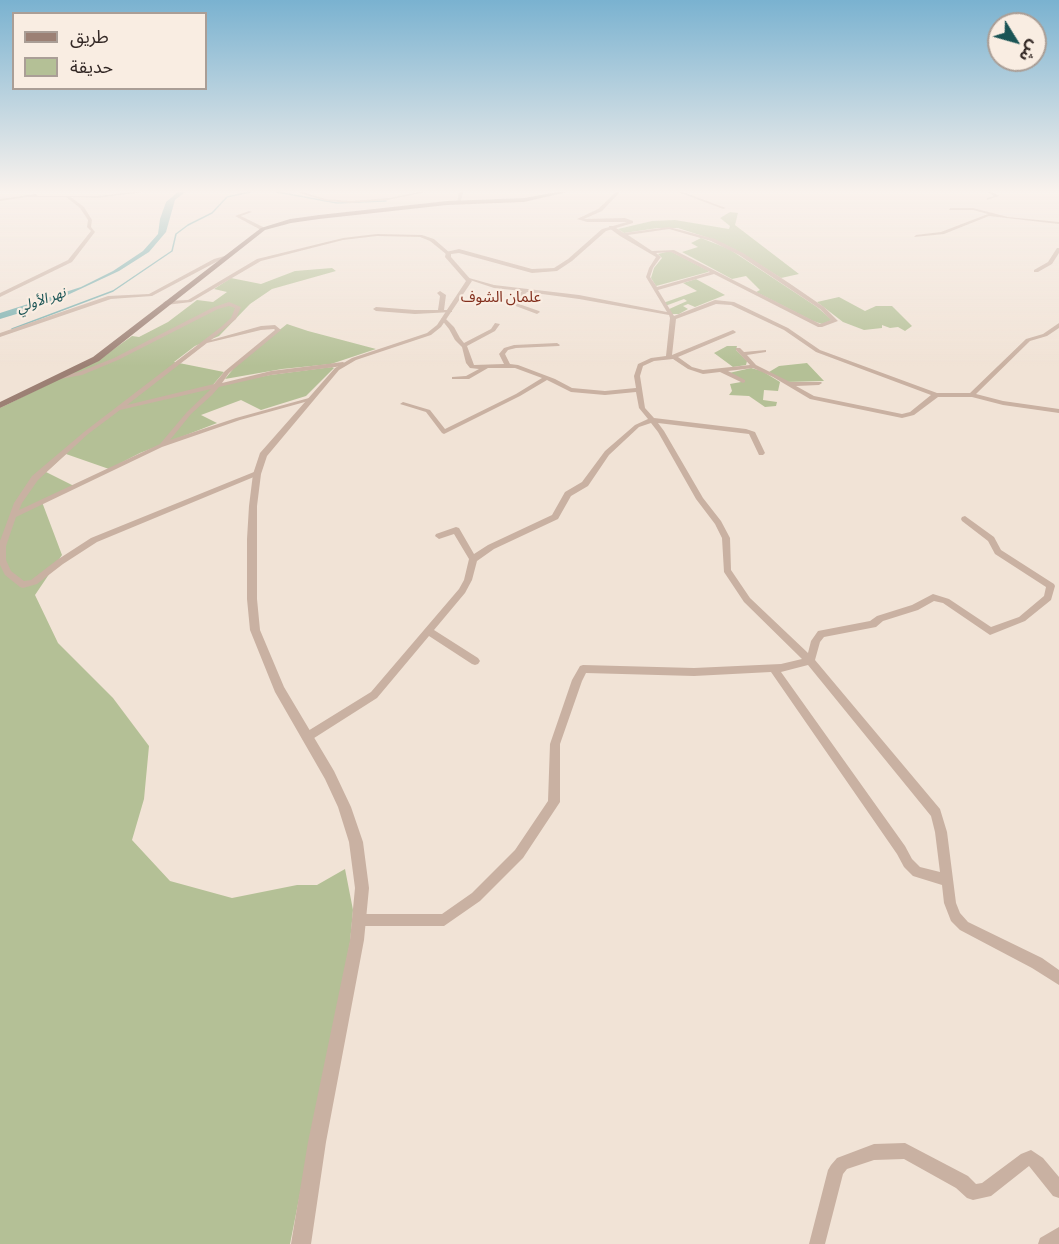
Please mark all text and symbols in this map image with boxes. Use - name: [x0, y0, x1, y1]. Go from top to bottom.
- legend: [12, 12, 207, 90]
- north arrow: [987, 12, 1047, 72]
- text: طريق: [70, 25, 109, 47]
- text: ش: [1016, 37, 1044, 66]
- text: حديقة: [70, 55, 113, 77]
- water label: نهر الأولي: [14, 284, 68, 316]
- district label: علمان الشوف: [461, 288, 541, 306]

